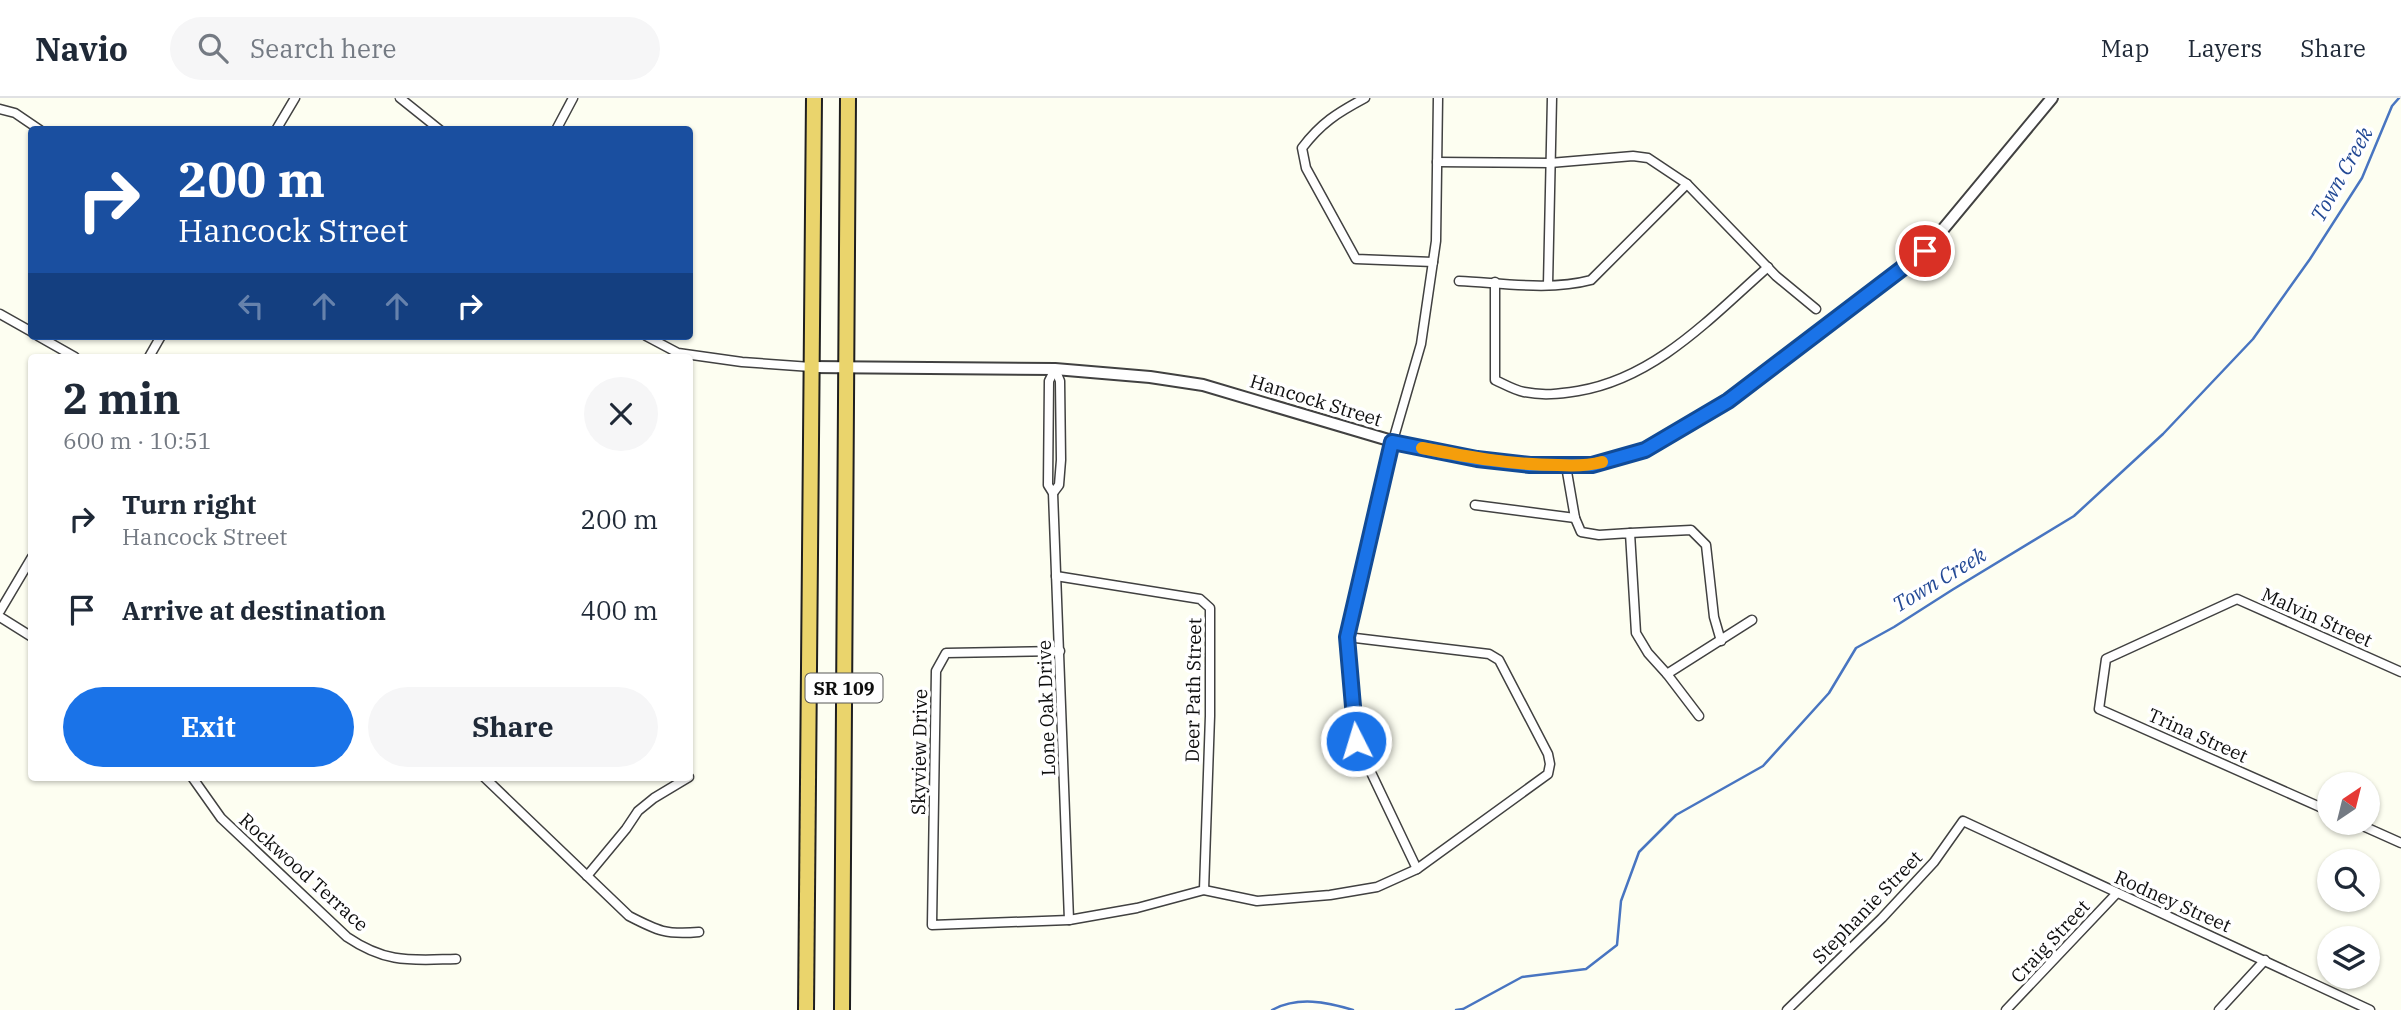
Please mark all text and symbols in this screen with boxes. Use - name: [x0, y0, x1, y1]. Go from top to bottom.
- search box: [170, 17, 660, 80]
- text: Navio: [35, 27, 128, 70]
- icon: search: [194, 29, 232, 67]
- text: Search here: [250, 31, 396, 65]
- text: Map: [2101, 32, 2149, 64]
- text: Layers: [2187, 32, 2262, 64]
- text: Share: [2300, 32, 2366, 64]
- water label: Town Creek: [2303, 121, 2379, 226]
- text: 200 m: [178, 147, 325, 210]
- icon: right: [63, 154, 154, 245]
- text: Hancock Street: [178, 209, 408, 251]
- pin: [1895, 221, 1955, 281]
- icon: arrive: [1906, 232, 1944, 270]
- icon: left: [232, 287, 270, 325]
- icon: ahead: [305, 287, 343, 325]
- icon: ahead: [378, 287, 416, 325]
- icon: right: [451, 287, 489, 325]
- street label: Hancock Street: [1247, 369, 1385, 432]
- text: 2 min: [63, 371, 181, 426]
- button: close: [584, 377, 658, 451]
- text: 600 m · 10:51: [63, 425, 212, 455]
- text: Turn right: [122, 487, 256, 521]
- icon: right: [63, 500, 101, 538]
- text: 200 m: [580, 502, 658, 536]
- text: Hancock Street: [122, 521, 287, 551]
- water label: Town Creek: [1887, 540, 1992, 618]
- street label: Malvin Street: [2258, 582, 2376, 652]
- icon: arrive: [63, 591, 101, 629]
- text: Arrive at destination: [122, 593, 386, 627]
- text: 400 m: [580, 593, 658, 627]
- street label: Deer Path Street: [1180, 617, 1206, 763]
- street label: Lone Oak Drive: [1032, 640, 1060, 776]
- road number: SR 109: [806, 674, 882, 702]
- button: Exit: [63, 687, 354, 767]
- button: Share: [368, 687, 658, 767]
- street label: Skyview Drive: [906, 689, 932, 815]
- street label: Trina Street: [2144, 702, 2252, 768]
- position arrow: [1319, 704, 1393, 778]
- north arrow: [2317, 772, 2380, 835]
- map controls: [2317, 772, 2380, 989]
- street label: Rockwood Terrace: [235, 808, 373, 936]
- street label: Stephanie Street: [1807, 845, 1927, 969]
- button: search: [2317, 849, 2380, 912]
- street label: Rodney Street: [2111, 865, 2235, 938]
- street label: Craig Street: [2005, 894, 2095, 988]
- button: layers: [2317, 926, 2380, 989]

